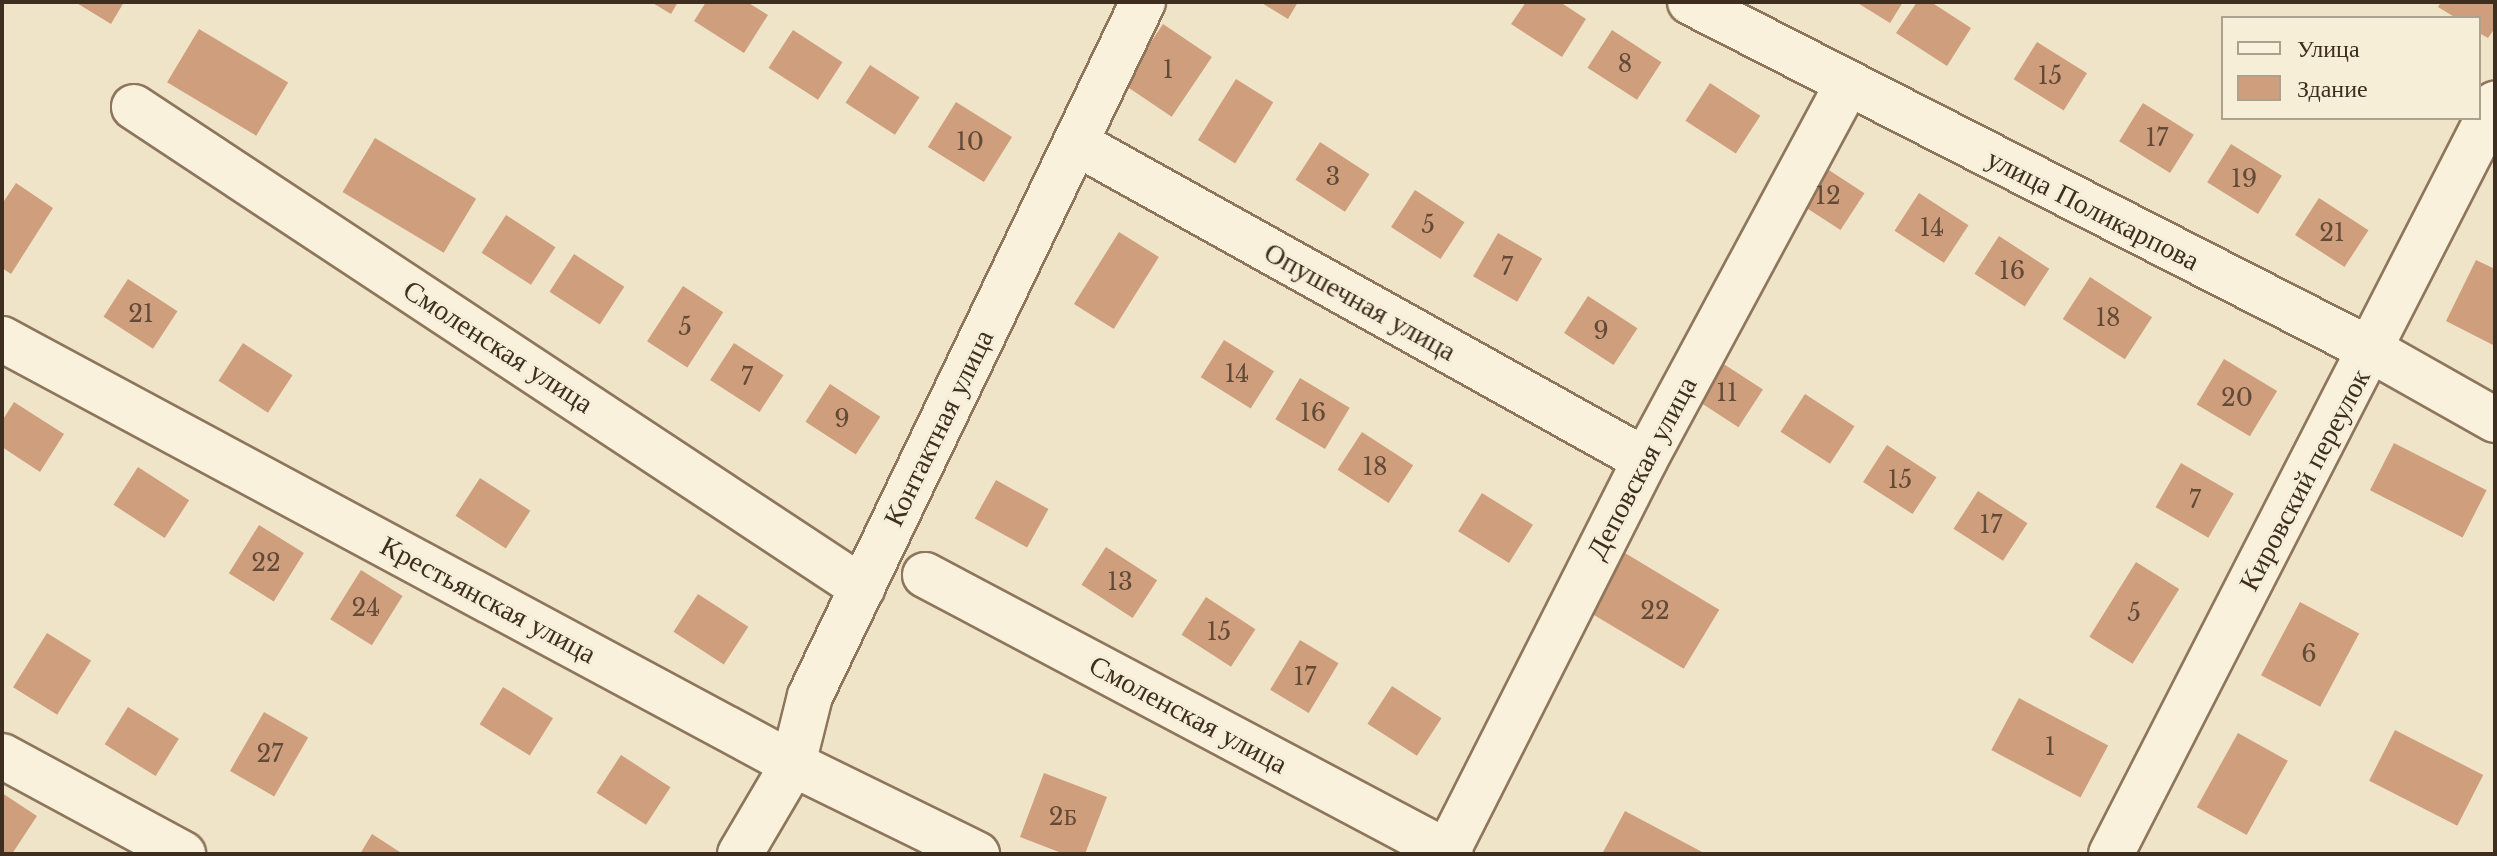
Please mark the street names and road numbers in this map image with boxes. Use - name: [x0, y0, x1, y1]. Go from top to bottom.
- street label: улица Поликарпова: [1981, 142, 2205, 278]
- street label: Опушечная улица: [1258, 235, 1462, 369]
- street label: Смоленская улица: [397, 273, 599, 421]
- street label: Контактная улица: [877, 324, 1001, 532]
- street label: Кировский переулок: [2232, 363, 2378, 597]
- street label: Деповская улица: [1580, 371, 1704, 565]
- street label: Крестьянская улица: [375, 529, 601, 671]
- street label: Смоленская улица: [1083, 649, 1293, 781]

